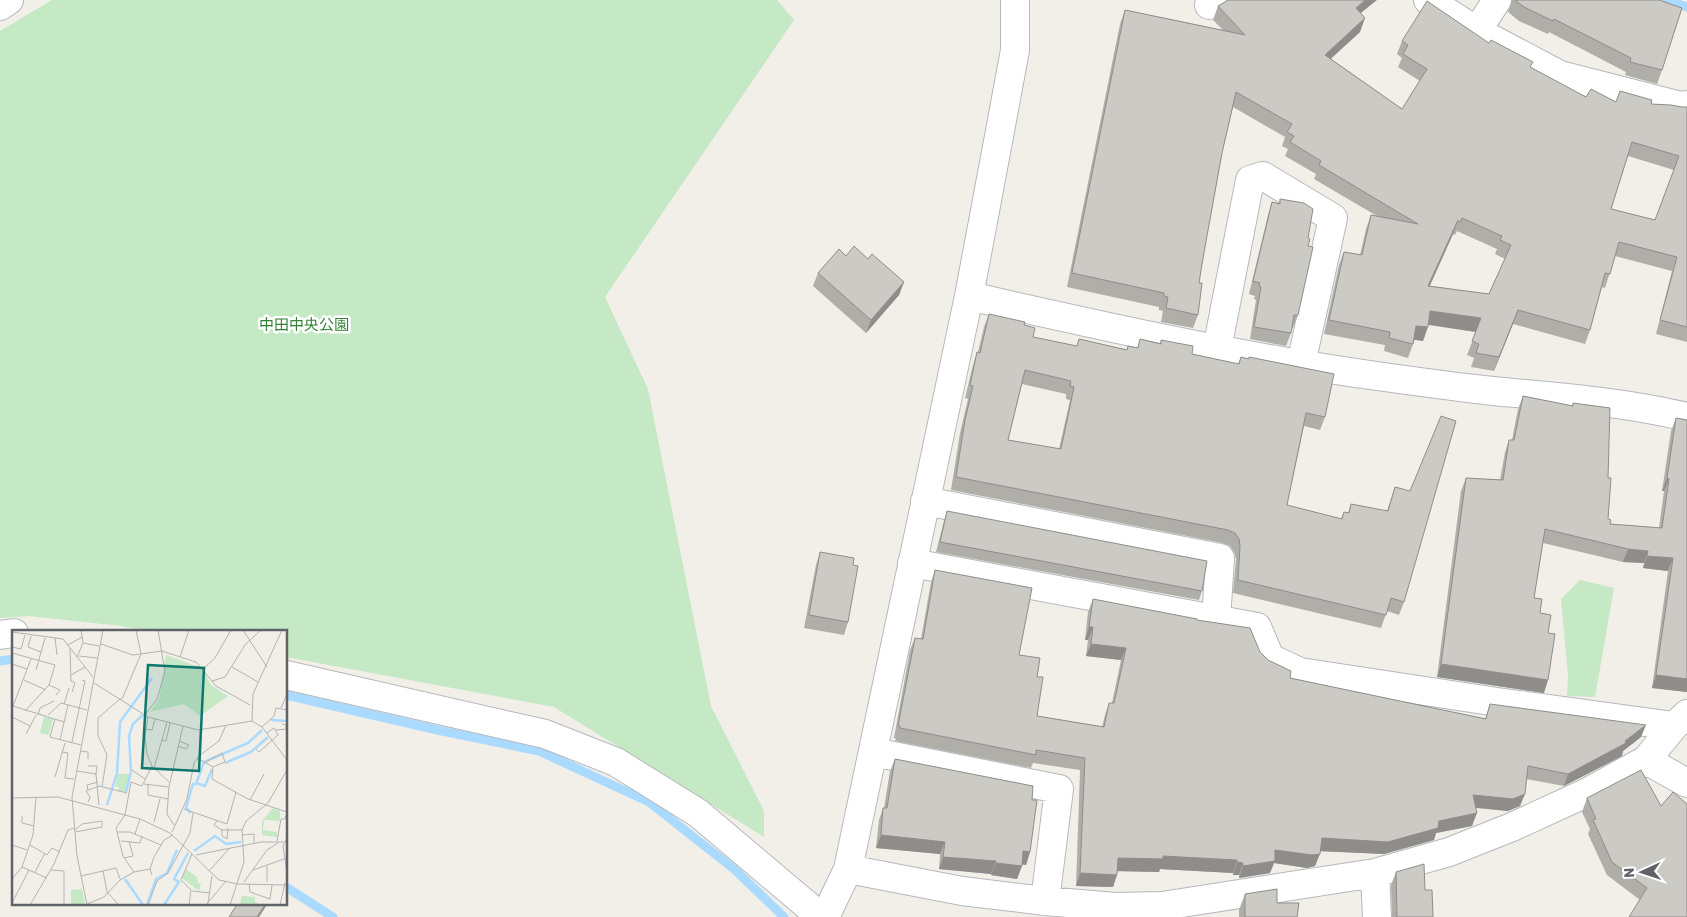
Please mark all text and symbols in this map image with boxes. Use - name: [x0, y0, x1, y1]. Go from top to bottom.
- park label: 中田中央公園: [259, 316, 349, 334]
- inset map: [12, 630, 288, 904]
- north arrow: [1617, 847, 1667, 897]
- text: N: [1621, 867, 1638, 878]

